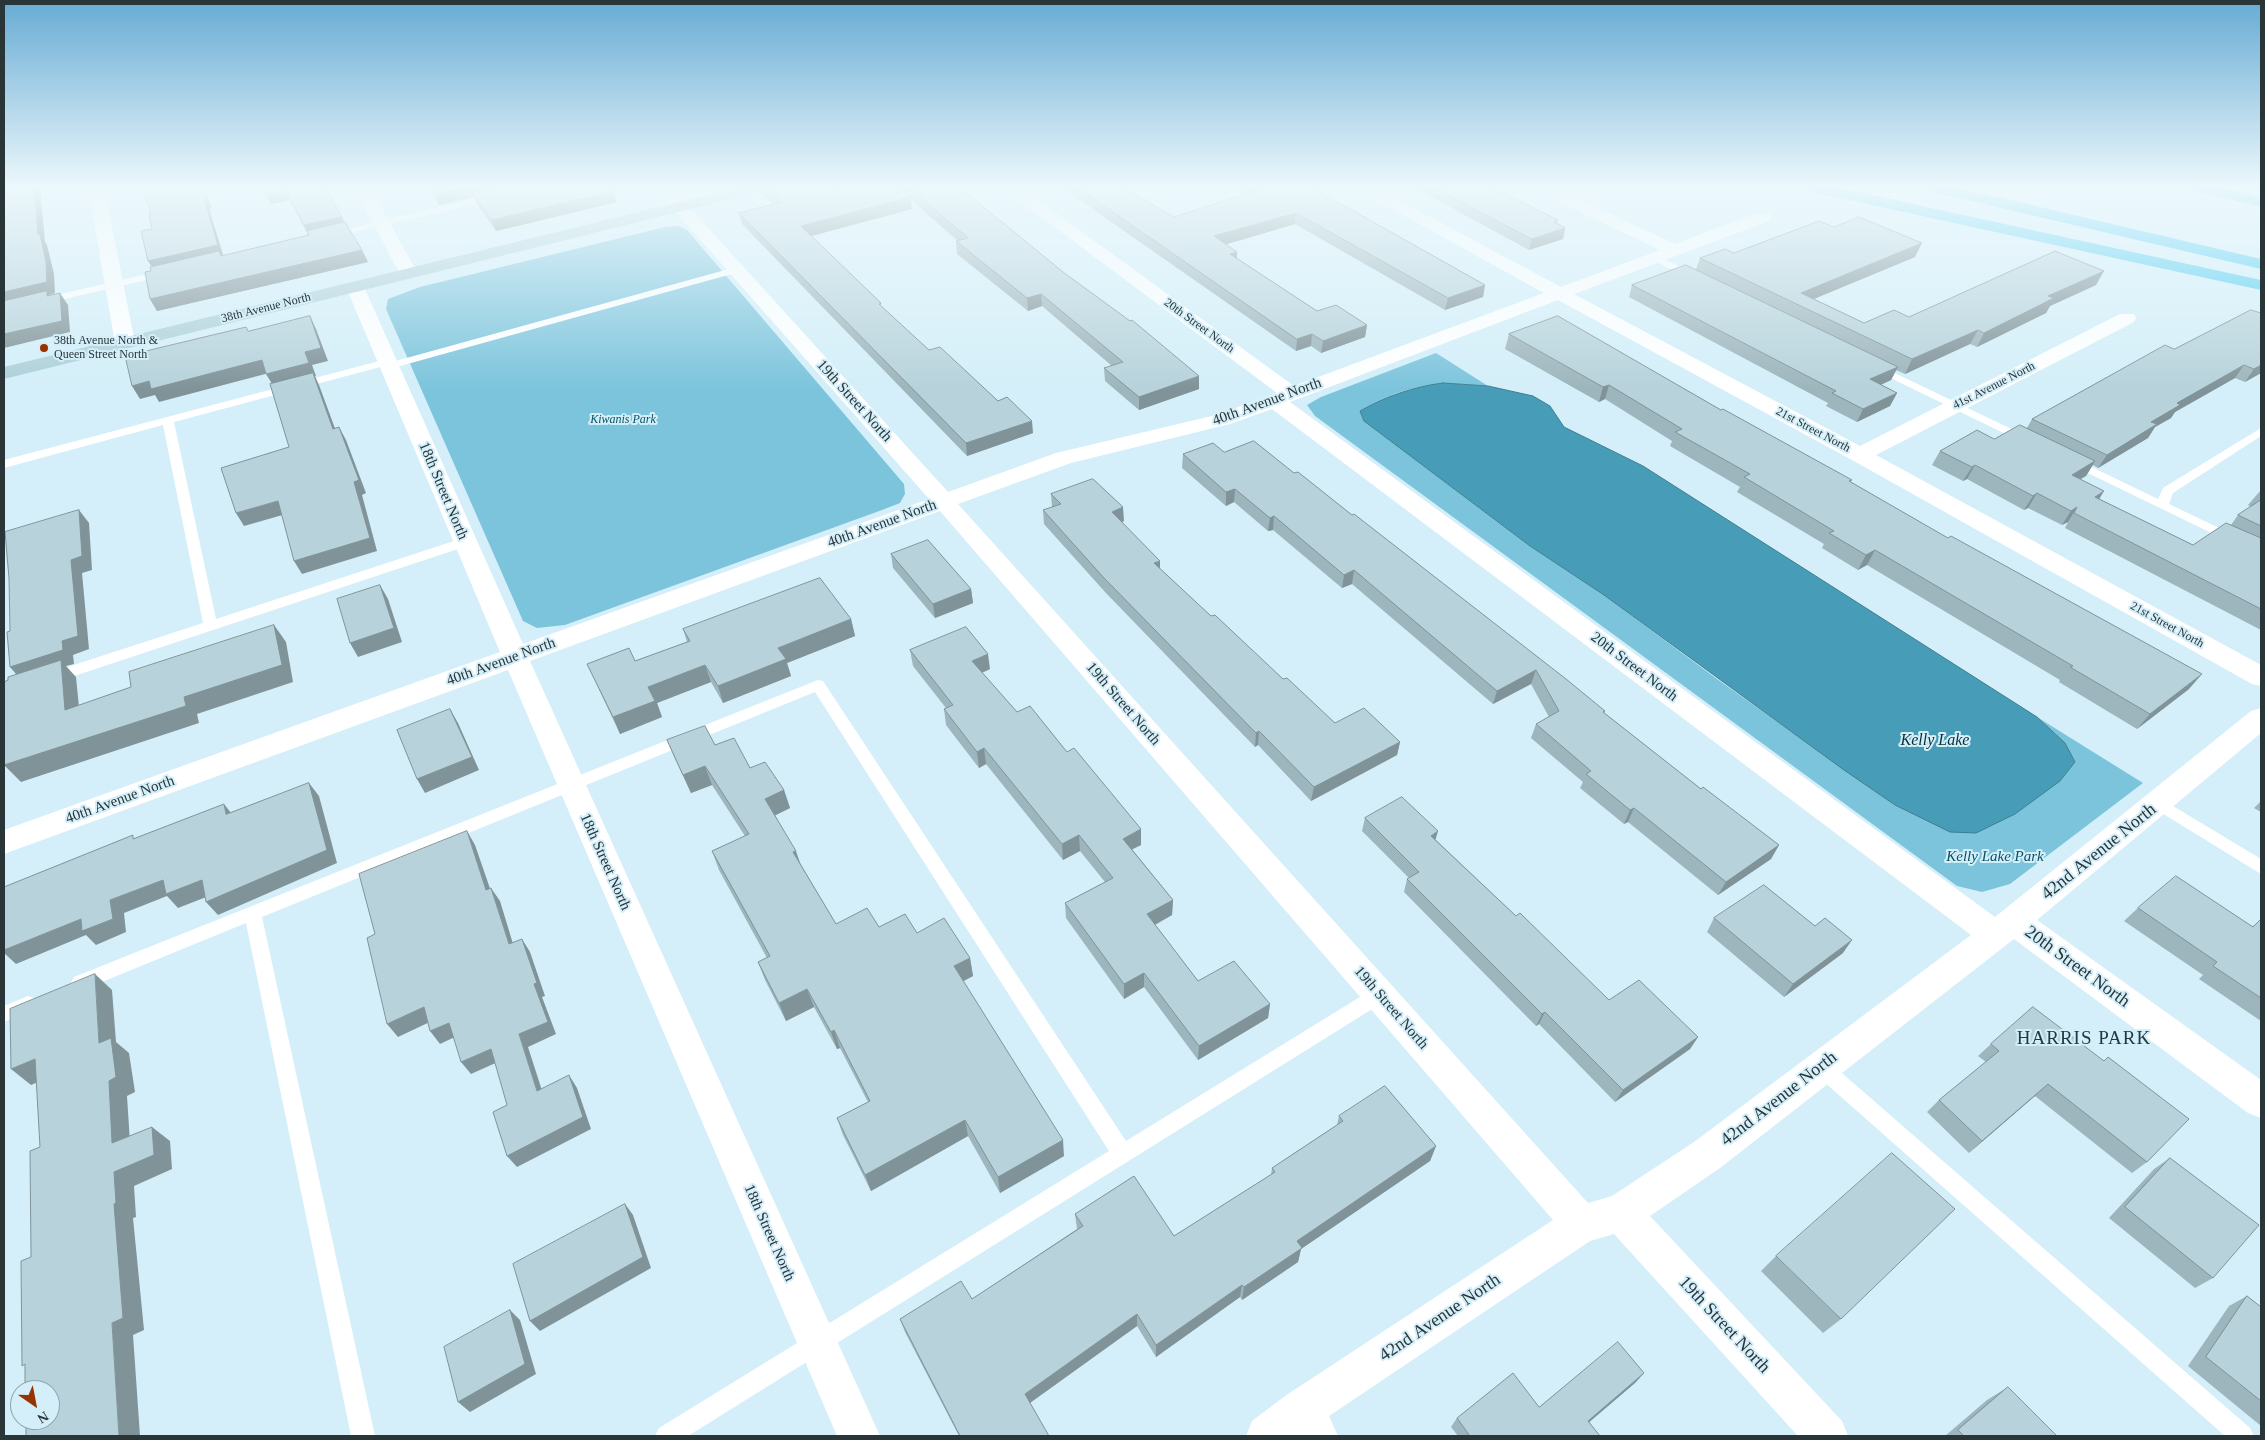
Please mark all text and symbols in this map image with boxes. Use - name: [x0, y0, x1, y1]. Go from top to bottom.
- street label: 38th Avenue North: [220, 290, 312, 326]
- street label: 20th Street North: [1161, 296, 1237, 356]
- place label: 38th Avenue North & Queen Street North: [54, 334, 158, 362]
- marker: 38th Avenue North & Queen Street North: [38, 342, 50, 354]
- street label: 19th Street North: [812, 356, 896, 446]
- street label: 41st Avenue North: [1950, 359, 2038, 413]
- street label: 40th Avenue North: [1210, 374, 1324, 430]
- street label: 21st Street North: [1773, 404, 1853, 456]
- park label: Kiwanis Park: [590, 413, 656, 427]
- street label: 18th Street North: [414, 440, 472, 542]
- street label: 40th Avenue North: [825, 496, 939, 552]
- street label: 21st Street North: [2128, 599, 2206, 651]
- street label: 20th Street North: [1587, 628, 1681, 706]
- street label: 40th Avenue North: [444, 634, 558, 690]
- street label: 19th Street North: [1082, 659, 1164, 749]
- water label: Kelly Lake: [1901, 731, 1969, 751]
- street label: 40th Avenue North: [63, 772, 177, 828]
- street label: 42nd Avenue North: [2037, 799, 2161, 905]
- street label: 18th Street North: [576, 811, 634, 913]
- park label: Kelly Lake Park: [1946, 848, 2044, 866]
- street label: 20th Street North: [2020, 922, 2134, 1012]
- street label: 19th Street North: [1350, 963, 1432, 1053]
- district label: HARRIS PARK: [2015, 1028, 2153, 1050]
- street label: 42nd Avenue North: [1717, 1047, 1841, 1151]
- street label: 18th Street North: [740, 1182, 798, 1284]
- street label: 42nd Avenue North: [1375, 1269, 1505, 1367]
- street label: 19th Street North: [1673, 1272, 1775, 1378]
- north arrow: [10, 1380, 60, 1430]
- text: N: [35, 1408, 51, 1426]

